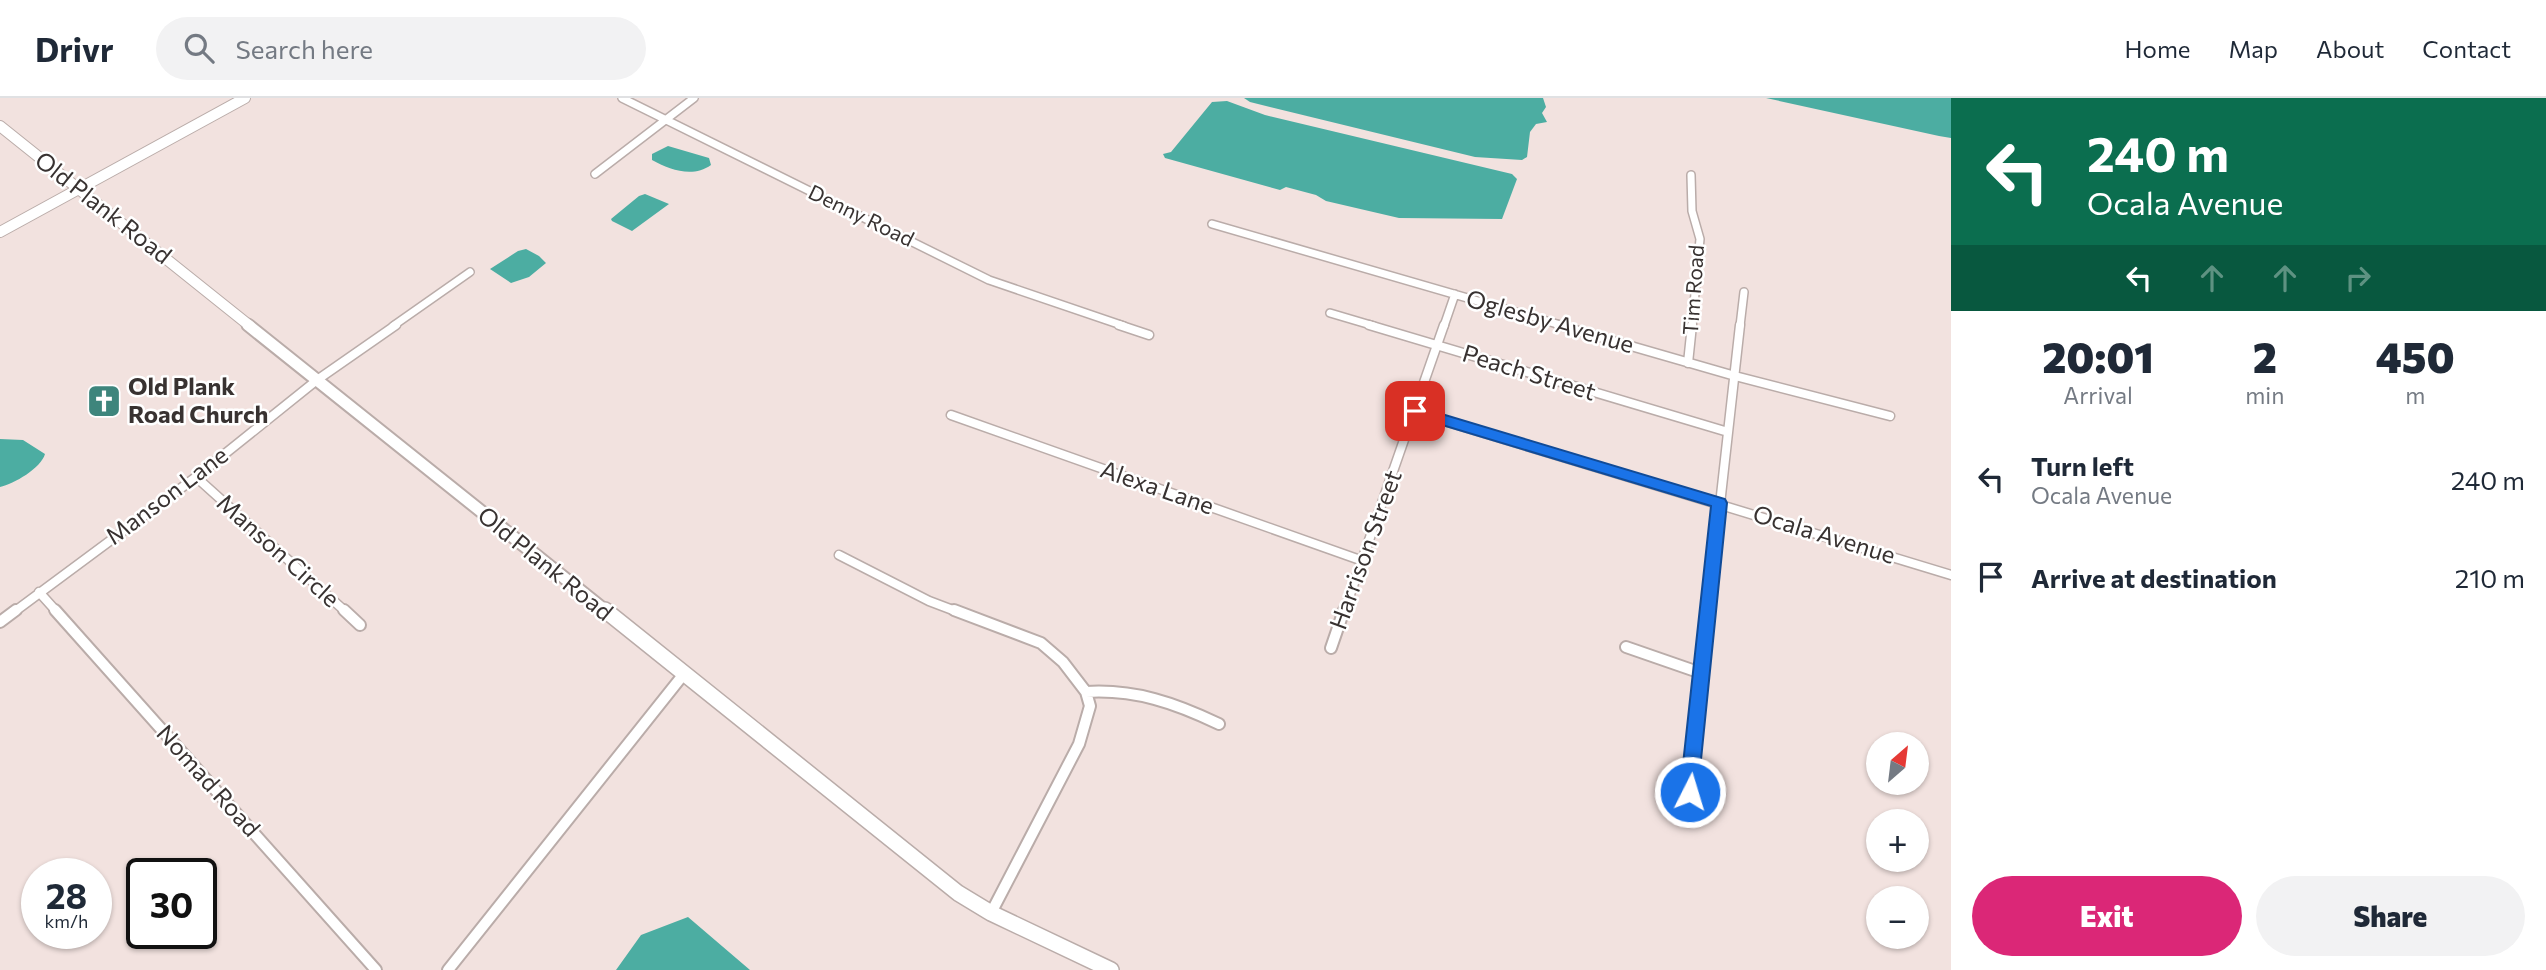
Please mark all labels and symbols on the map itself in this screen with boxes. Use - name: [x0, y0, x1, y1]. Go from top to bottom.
- street label: Old Plank Road: [30, 145, 178, 269]
- street label: Denny Road: [805, 178, 919, 251]
- street label: Tim Road: [1677, 244, 1708, 336]
- street label: Oglesby Avenue: [1463, 283, 1638, 358]
- street label: Peach Street: [1459, 338, 1600, 406]
- place label: Old Plank Road Church: [128, 371, 268, 428]
- pin: [1385, 381, 1445, 441]
- church icon: Old Plank Road Church: [85, 382, 123, 420]
- street label: Manson Lane: [99, 439, 233, 550]
- street label: Alexa Lane: [1097, 454, 1218, 519]
- street label: Harrison Street: [1322, 466, 1407, 633]
- street label: Manson Circle: [212, 487, 346, 613]
- street label: Ocala Avenue: [1750, 498, 1899, 569]
- street label: Old Plank Road: [473, 500, 619, 626]
- street label: Nomad Road: [151, 718, 267, 842]
- north arrow: [1866, 732, 1928, 794]
- position arrow: [1653, 755, 1727, 829]
- speed limit sign: 30: [126, 858, 217, 949]

